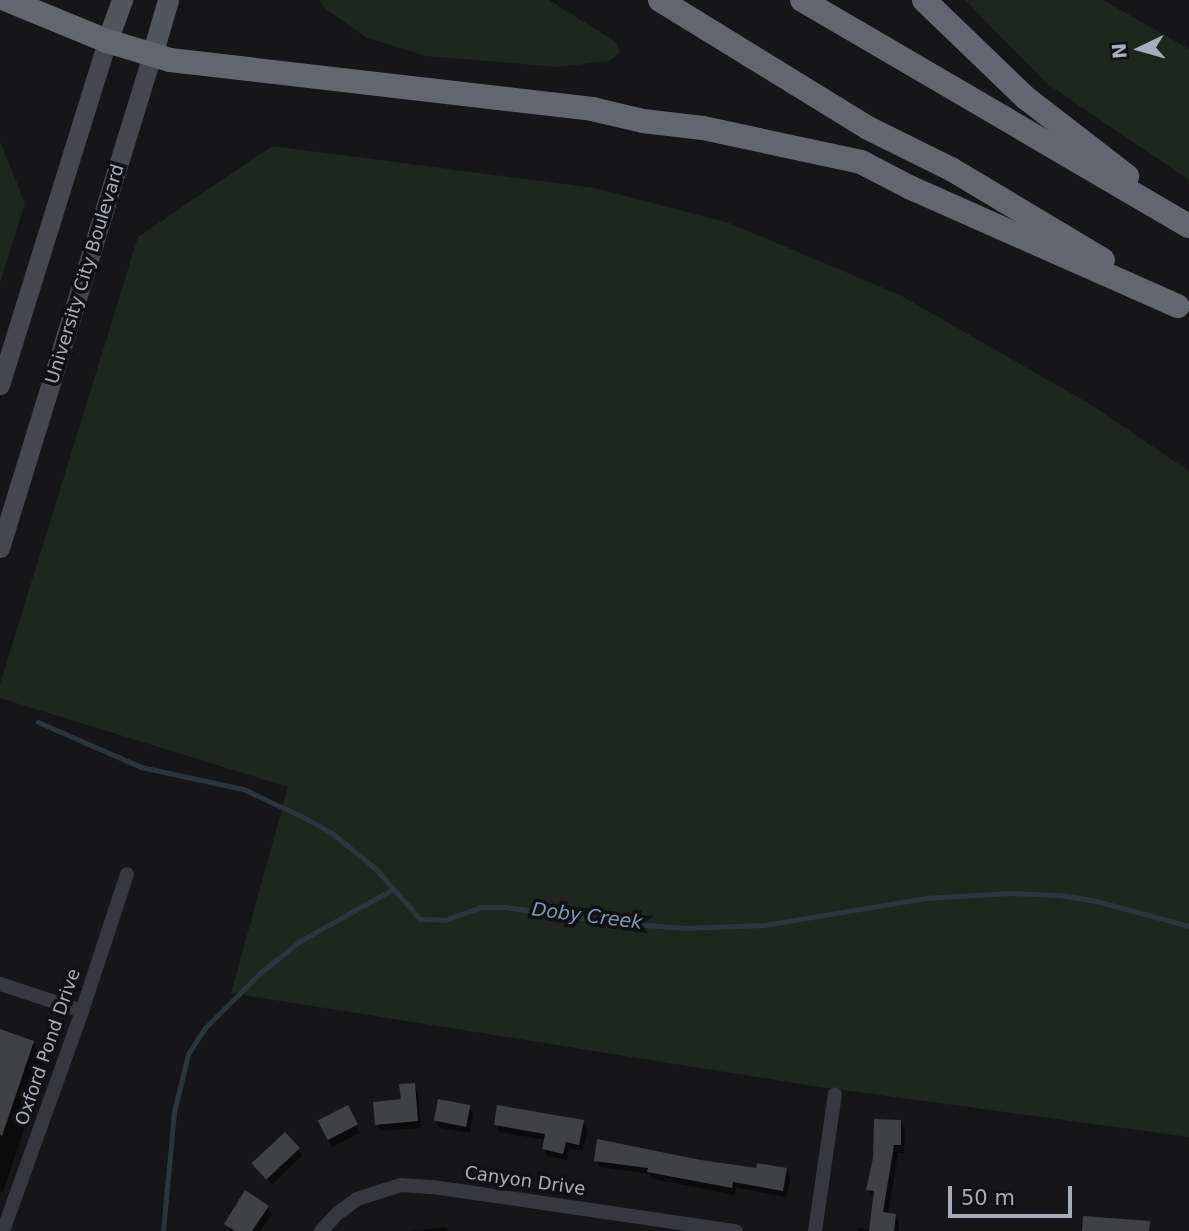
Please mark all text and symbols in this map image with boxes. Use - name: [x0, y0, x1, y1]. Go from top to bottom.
- north arrow: [1105, 14, 1175, 84]
- text: N: [1107, 42, 1131, 60]
- street label: University City Boulevard: [41, 162, 129, 386]
- water label: Doby Creek: [530, 898, 644, 934]
- street label: Oxford Pond Drive: [11, 966, 85, 1128]
- street label: Canyon Drive: [463, 1162, 587, 1200]
- scale bar: [951, 1172, 1075, 1216]
- text: 50 m: [961, 1186, 1015, 1210]

